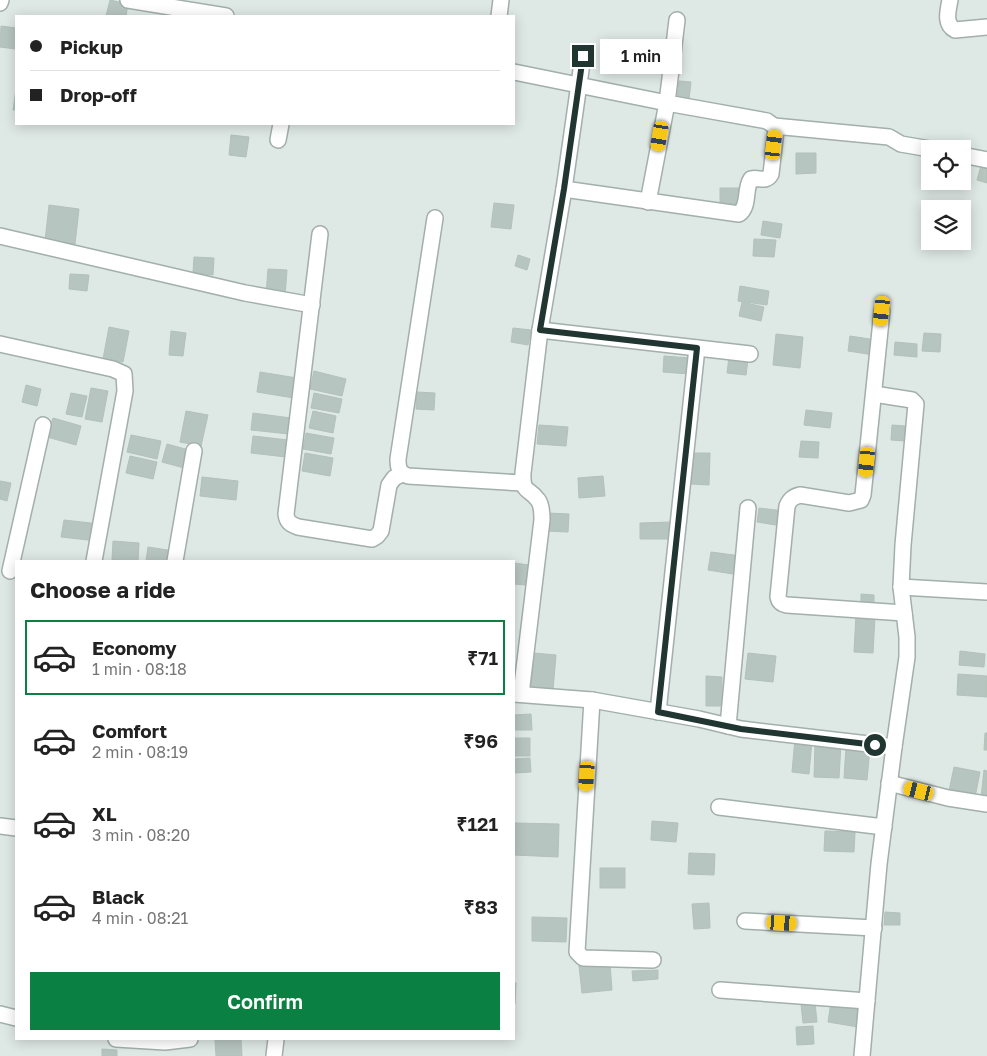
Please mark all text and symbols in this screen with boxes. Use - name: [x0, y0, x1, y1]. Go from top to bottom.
- text: Pickup: [60, 35, 123, 58]
- callout: 1 min: [600, 38, 683, 74]
- route end: [572, 45, 594, 67]
- text: 1 min: [621, 46, 661, 66]
- text: Drop-off: [60, 83, 137, 106]
- car: [650, 120, 669, 152]
- car: [764, 129, 783, 161]
- map controls: [921, 140, 971, 250]
- button: locate: [921, 140, 971, 190]
- button: layers: [921, 200, 971, 250]
- car: [872, 295, 891, 327]
- car: [857, 446, 876, 478]
- text: Choose a ride: [30, 576, 176, 603]
- icon: car: [32, 635, 77, 680]
- text: Economy: [92, 636, 177, 659]
- text: ₹71: [467, 646, 498, 669]
- text: 1 min · 08:18: [92, 659, 187, 679]
- icon: car: [32, 718, 77, 763]
- text: Comfort: [92, 719, 167, 742]
- text: ₹96: [463, 729, 498, 752]
- route start: [864, 734, 886, 756]
- text: 2 min · 08:19: [92, 742, 188, 762]
- car: [578, 761, 595, 791]
- car: [902, 780, 935, 802]
- icon: car: [32, 801, 77, 846]
- text: XL: [92, 802, 117, 825]
- text: ₹121: [457, 812, 498, 835]
- text: 3 min · 08:20: [92, 825, 190, 845]
- icon: car: [32, 884, 77, 929]
- text: Black: [92, 885, 145, 908]
- text: ₹83: [464, 895, 498, 918]
- text: 4 min · 08:21: [92, 908, 188, 928]
- car: [766, 915, 797, 931]
- button: Confirm: [30, 972, 500, 1030]

